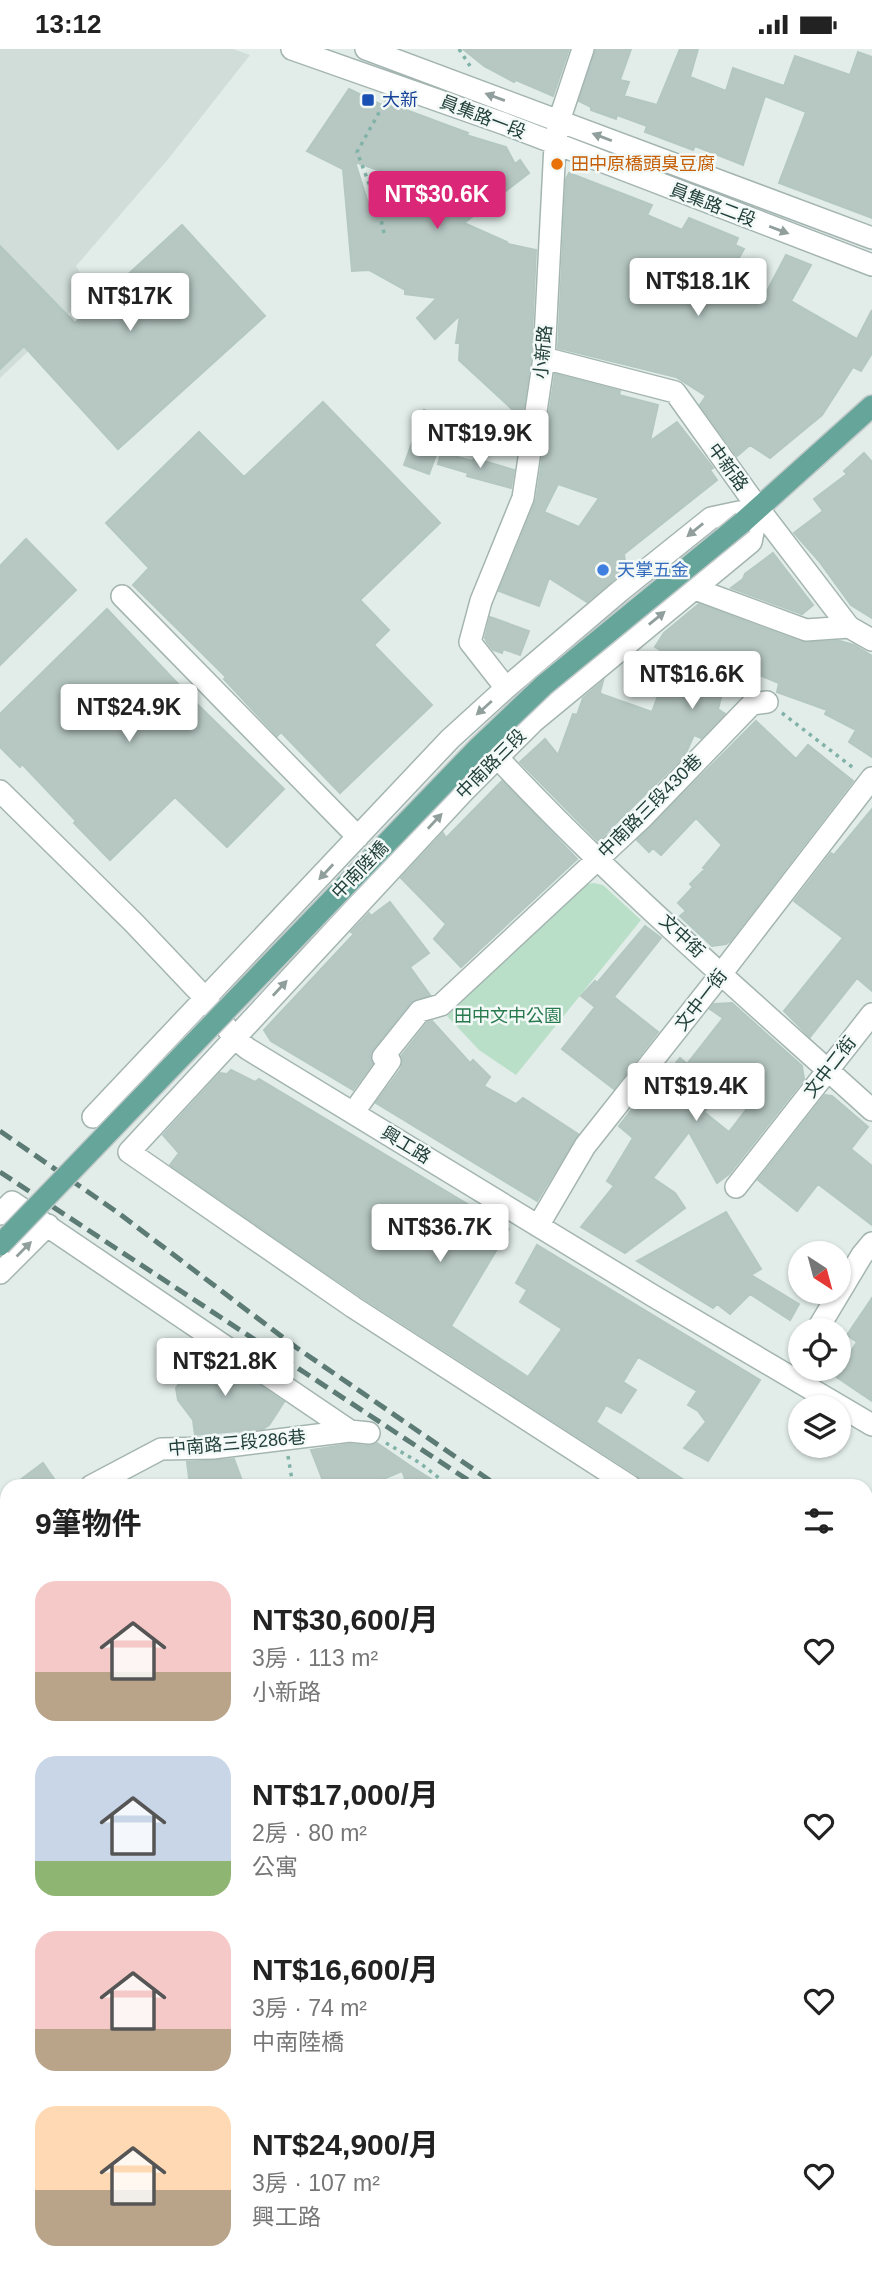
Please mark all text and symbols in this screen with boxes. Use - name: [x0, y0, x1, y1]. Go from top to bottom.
- text: 13:12: [35, 9, 102, 39]
- place label: 大新: [382, 90, 418, 110]
- one-way arrow: [485, 91, 506, 102]
- marker: 大新: [360, 92, 376, 108]
- street label: 員集路一段: [437, 92, 529, 142]
- one-way arrow: [591, 131, 612, 142]
- place label: 田中原橋頭臭豆腐: [571, 154, 715, 174]
- marker: 田中原橋頭臭豆腐: [549, 156, 565, 172]
- pin: NT$30.6K: [365, 171, 509, 231]
- street label: 員集路二段: [667, 180, 759, 230]
- text: NT$30.6K: [385, 181, 489, 207]
- one-way arrow: [768, 224, 789, 235]
- pin: NT$18.1K: [626, 259, 770, 318]
- text: NT$18.1K: [646, 268, 750, 294]
- pin: NT$17K: [73, 273, 187, 333]
- text: NT$17K: [87, 283, 173, 309]
- street label: 小新路: [531, 324, 555, 380]
- pin: NT$19.9K: [408, 411, 552, 470]
- text: NT$19.9K: [428, 420, 532, 446]
- street label: 中新路: [704, 439, 752, 495]
- one-way arrow: [687, 523, 705, 538]
- place label: 天掌五金: [617, 560, 689, 580]
- marker: 天掌五金: [595, 562, 611, 578]
- one-way arrow: [648, 611, 666, 626]
- pin: NT$16.6K: [620, 651, 764, 711]
- text: NT$16.6K: [640, 661, 744, 687]
- pin: NT$24.9K: [57, 685, 201, 744]
- text: NT$24.9K: [77, 694, 181, 720]
- one-way arrow: [475, 700, 493, 716]
- street label: 中南路三段: [452, 725, 530, 803]
- street label: 中南路三段430巷: [594, 750, 706, 862]
- one-way arrow: [427, 813, 443, 830]
- street label: 中南陸橋: [328, 837, 392, 903]
- one-way arrow: [318, 863, 334, 880]
- street label: 文中街: [655, 910, 709, 962]
- street label: 文中一街: [671, 965, 731, 1035]
- one-way arrow: [272, 980, 288, 997]
- park label: 田中文中公園: [454, 1006, 562, 1026]
- street label: 文中二街: [800, 1032, 860, 1102]
- pin: NT$19.4K: [624, 1063, 768, 1123]
- text: NT$19.4K: [644, 1073, 748, 1099]
- street label: 興工路: [378, 1123, 434, 1167]
- pin: NT$36.7K: [368, 1205, 512, 1264]
- text: NT$36.7K: [388, 1214, 492, 1240]
- one-way arrow: [15, 1241, 31, 1258]
- north arrow: [788, 1241, 850, 1304]
- map controls: [788, 1241, 851, 1458]
- button: locate: [788, 1318, 851, 1381]
- pin: NT$21.8K: [153, 1339, 297, 1398]
- text: NT$21.8K: [173, 1348, 277, 1374]
- button: layers: [788, 1395, 851, 1458]
- street label: 中南路三段286巷: [167, 1427, 307, 1459]
- icon: filters: [800, 1502, 838, 1540]
- text: 9筆物件: [35, 1507, 142, 1540]
- text: NT$30,600/月: [252, 1603, 439, 1636]
- icon: home: [91, 1609, 175, 1693]
- icon: heart: [800, 1632, 838, 1670]
- text: 3房 · 113 m²: [252, 1645, 378, 1671]
- text: 小新路: [252, 1679, 321, 1705]
- text: NT$17,000/月: [252, 1778, 439, 1811]
- icon: home: [91, 1784, 175, 1868]
- icon: heart: [800, 1807, 838, 1845]
- text: 2房 · 80 m²: [252, 1820, 367, 1846]
- text: 公寓: [252, 1854, 298, 1880]
- text: NT$16,600/月: [252, 1953, 439, 1986]
- icon: home: [91, 1959, 175, 2043]
- icon: heart: [800, 1982, 838, 2020]
- text: 3房 · 74 m²: [252, 1995, 367, 2021]
- text: 中南陸橋: [252, 2029, 344, 2055]
- text: NT$24,900/月: [252, 2128, 439, 2161]
- icon: home: [91, 2134, 175, 2218]
- icon: heart: [800, 2157, 838, 2195]
- text: 3房 · 107 m²: [252, 2170, 380, 2196]
- text: 興工路: [252, 2204, 321, 2230]

